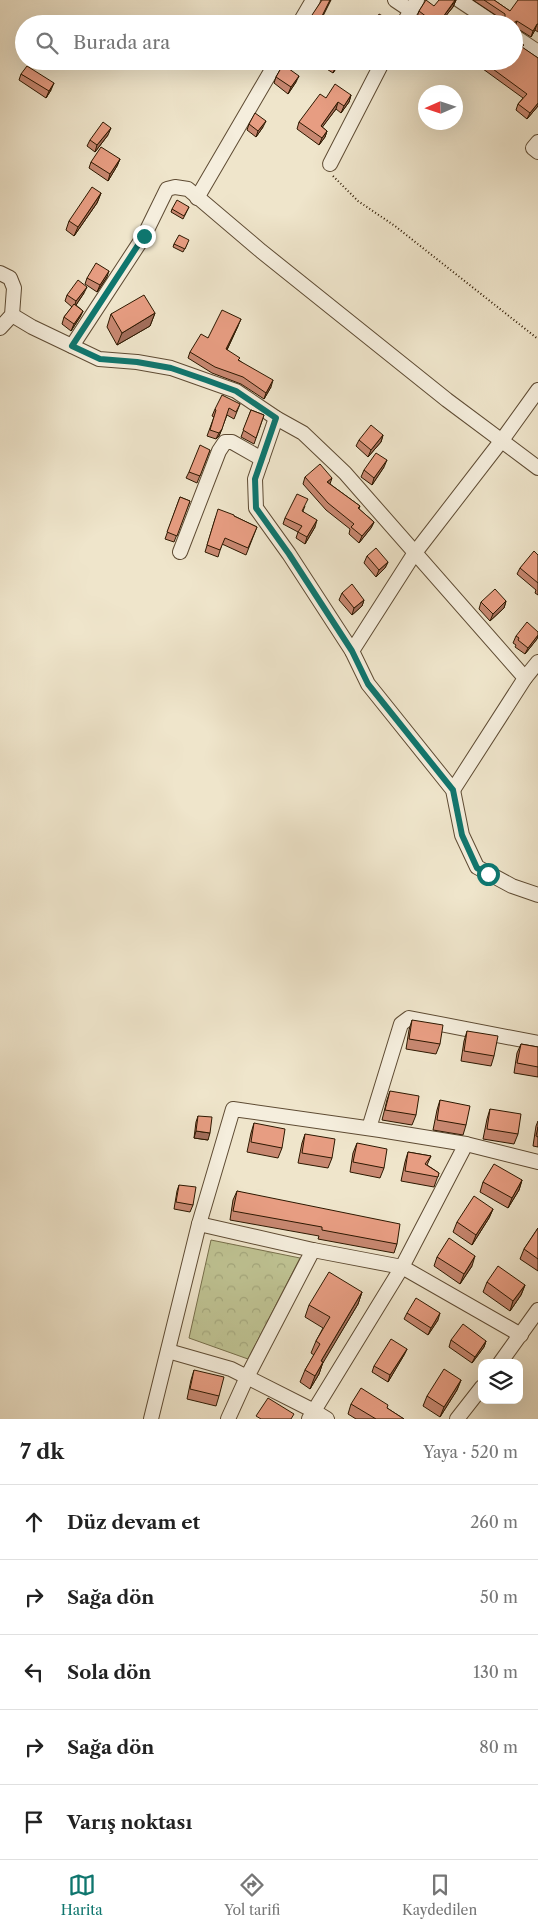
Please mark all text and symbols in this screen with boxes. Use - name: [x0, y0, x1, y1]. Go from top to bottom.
- search box: [15, 15, 523, 70]
- icon: search: [33, 29, 61, 57]
- text: Burada ara: [73, 31, 170, 54]
- north arrow: [418, 85, 463, 130]
- route end: [133, 225, 156, 248]
- route start: [477, 863, 500, 886]
- map controls: [478, 1359, 523, 1404]
- button: layers: [478, 1359, 523, 1404]
- text: 7 dk: [20, 1439, 64, 1464]
- text: Yaya · 520 m: [423, 1442, 518, 1462]
- icon: ahead: [20, 1508, 48, 1536]
- text: Düz devam et: [67, 1511, 200, 1534]
- text: 260 m: [470, 1512, 518, 1532]
- icon: right: [20, 1583, 48, 1611]
- text: Sağa dön: [67, 1586, 154, 1609]
- text: 50 m: [480, 1587, 518, 1607]
- icon: left: [20, 1658, 48, 1686]
- text: Sola dön: [67, 1661, 151, 1684]
- text: 130 m: [473, 1662, 518, 1682]
- icon: right: [20, 1733, 48, 1761]
- text: Sağa dön: [67, 1736, 154, 1759]
- text: 80 m: [479, 1737, 518, 1757]
- icon: arrive: [20, 1808, 48, 1836]
- text: Varış noktası: [67, 1811, 192, 1834]
- tab: Harita: [61, 1871, 103, 1919]
- tab: Yol tarifi: [224, 1871, 280, 1919]
- tab: Kaydedilen: [402, 1871, 477, 1919]

